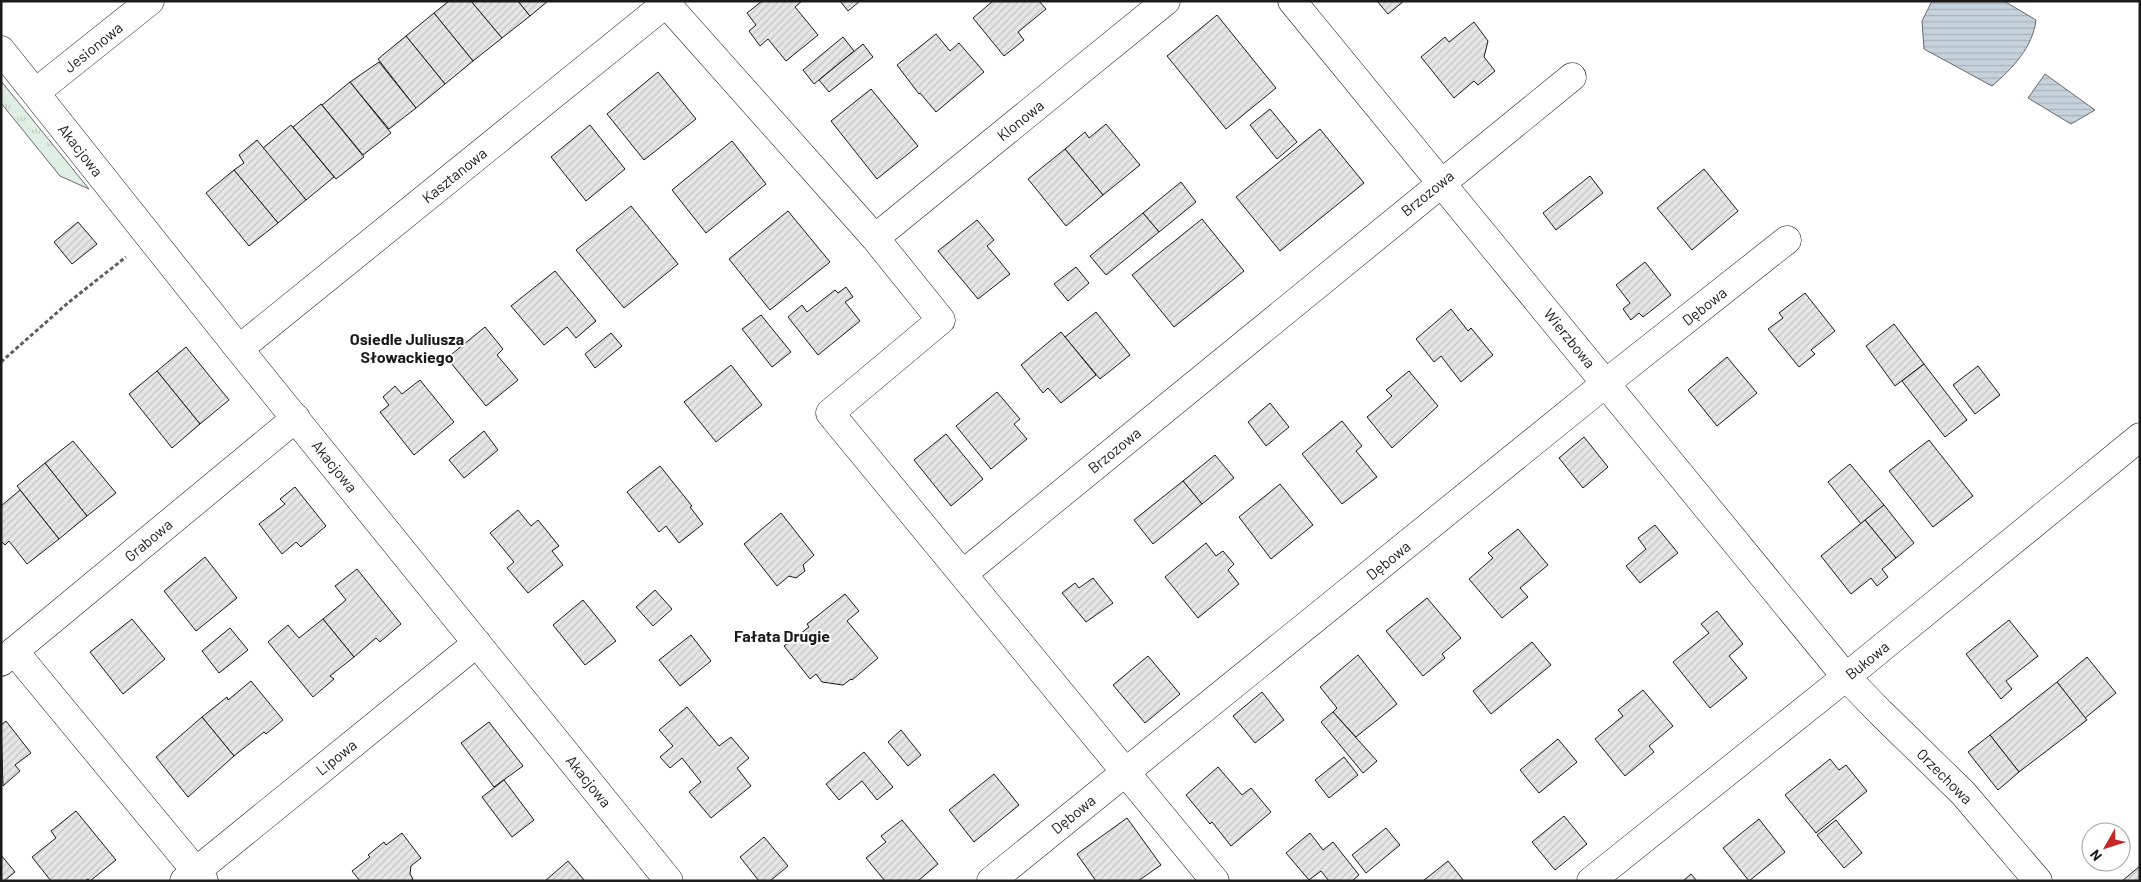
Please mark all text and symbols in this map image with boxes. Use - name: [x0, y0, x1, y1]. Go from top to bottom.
- street label: Jesionowa: [60, 18, 126, 76]
- street label: Klonowa: [993, 96, 1047, 144]
- street label: Akacjowa: [55, 120, 107, 180]
- street label: Kasztanowa: [418, 143, 490, 207]
- street label: Brzozowa: [1397, 166, 1457, 220]
- street label: Dębowa: [1678, 283, 1730, 329]
- street label: Wierzbowa: [1541, 305, 1599, 371]
- district label: Osiedle Juliusza Słowackiego: [350, 329, 464, 366]
- street label: Brzozowa: [1084, 423, 1144, 477]
- street label: Akacjowa: [309, 436, 361, 496]
- street label: Grabowa: [121, 515, 175, 565]
- street label: Dębowa: [1362, 537, 1414, 583]
- district label: Fałata Drugie: [734, 626, 830, 645]
- street label: Bukowa: [1842, 637, 1892, 683]
- street label: Lipowa: [312, 735, 360, 779]
- street label: Orzechowa: [1913, 744, 1977, 808]
- street label: Akacjowa: [563, 751, 615, 811]
- street label: Dębowa: [1047, 791, 1099, 837]
- north arrow: [2081, 822, 2131, 872]
- text: N: [2086, 847, 2105, 864]

